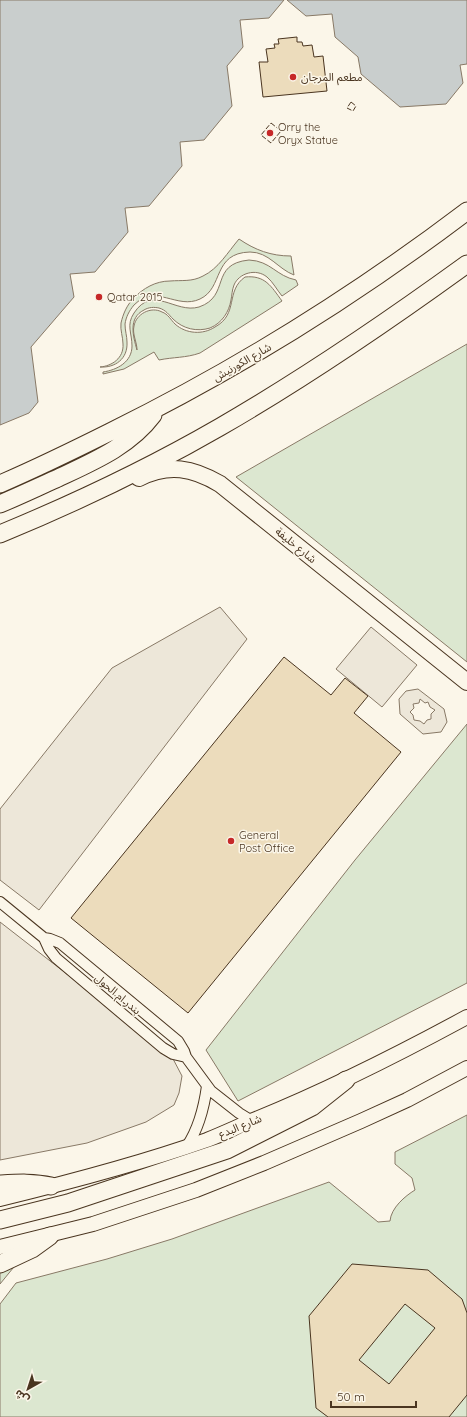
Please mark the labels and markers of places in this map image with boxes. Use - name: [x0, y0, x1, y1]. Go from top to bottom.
- place label: مطعم المرجان: [301, 70, 363, 86]
- marker: مطعم المرجان: [288, 72, 298, 82]
- place label: Orry the Oryx Statue: [278, 120, 338, 147]
- marker: Orry the Oryx Statue: [265, 128, 275, 138]
- place label: Qatar 2015: [107, 290, 163, 304]
- marker: Qatar 2015: [94, 292, 104, 302]
- place label: General Post Office: [239, 828, 295, 855]
- marker: General Post Office: [226, 836, 236, 846]

